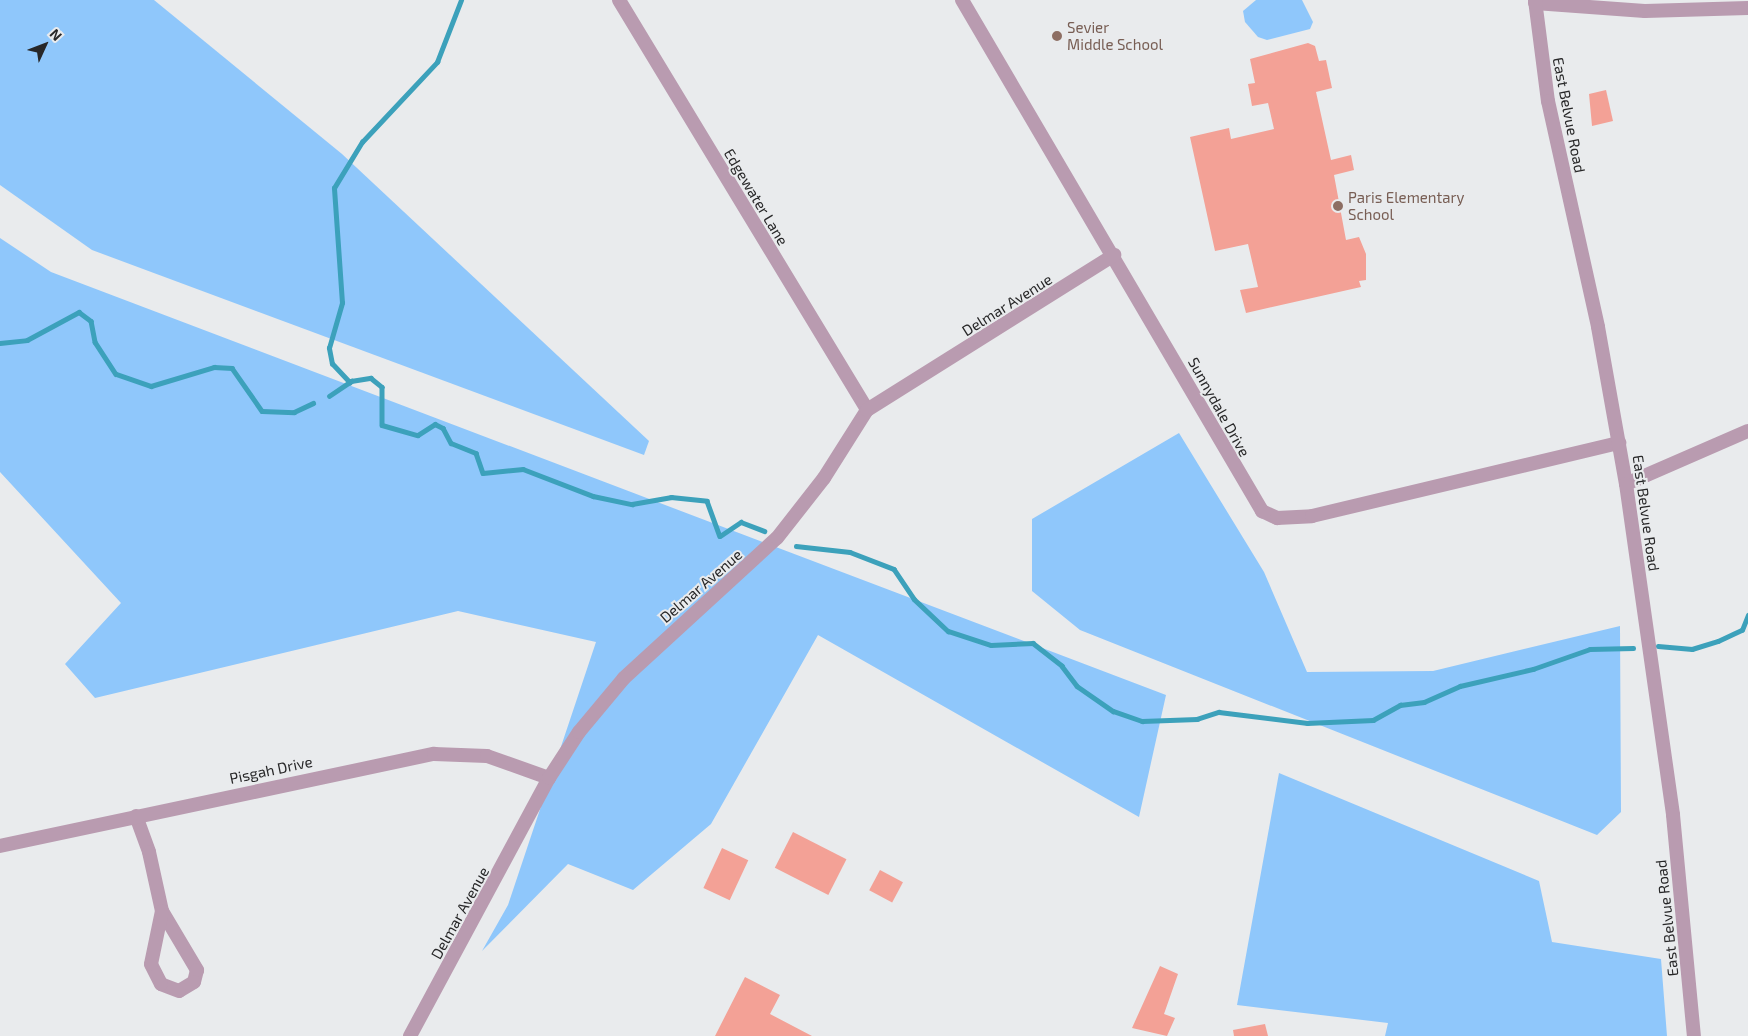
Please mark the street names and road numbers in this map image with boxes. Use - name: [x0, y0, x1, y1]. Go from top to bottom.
- street label: East Belvue Road: [1549, 56, 1589, 174]
- street label: Edgewater Lane: [720, 145, 792, 249]
- street label: Delmar Avenue: [958, 270, 1056, 340]
- street label: Sunnydale Drive: [1184, 354, 1254, 460]
- street label: East Belvue Road: [1629, 454, 1663, 572]
- street label: Delmar Avenue: [656, 545, 746, 627]
- street label: Pisgah Drive: [228, 752, 314, 788]
- street label: East Belvue Road: [1652, 859, 1682, 977]
- street label: Delmar Avenue: [427, 863, 493, 963]

